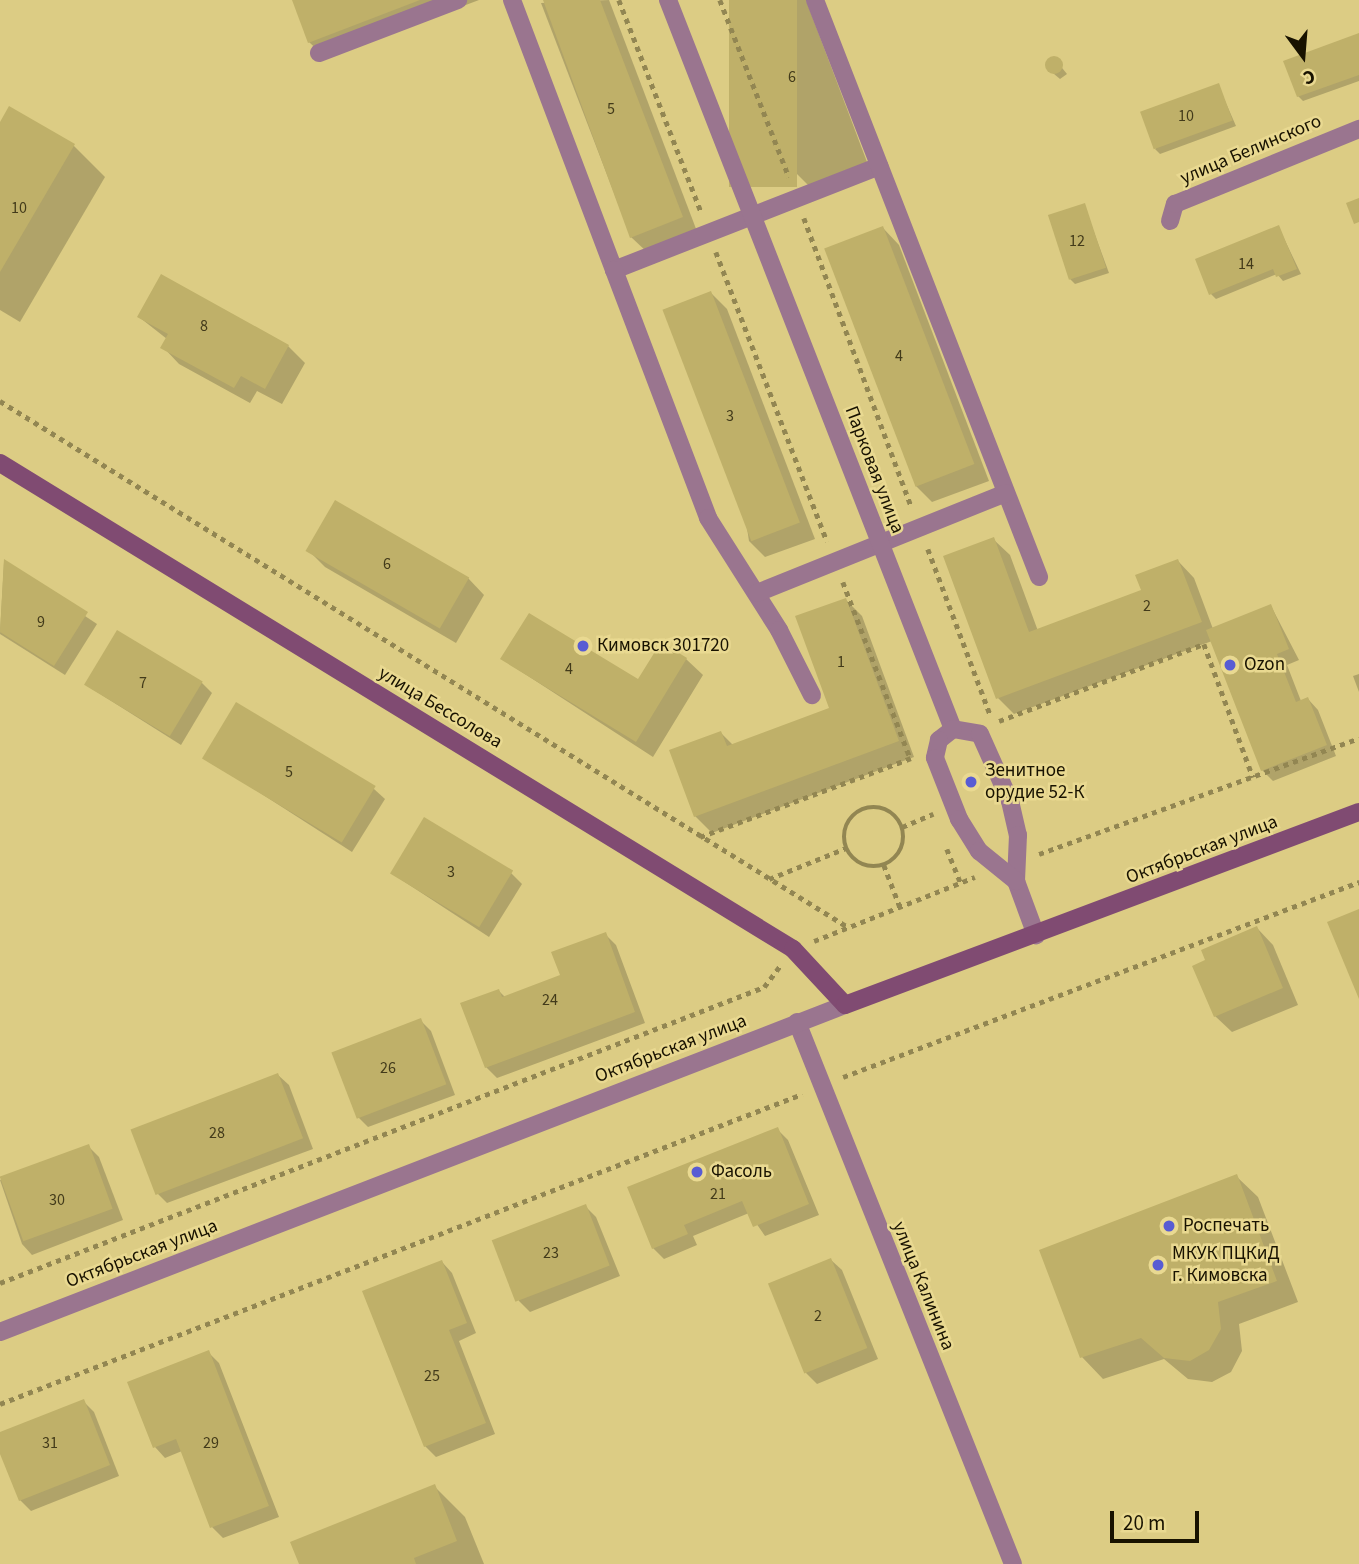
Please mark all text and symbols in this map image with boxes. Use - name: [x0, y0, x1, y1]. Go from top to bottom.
- north arrow: [1268, 21, 1338, 91]
- text: С: [1300, 62, 1318, 91]
- house number: 6: [788, 67, 796, 87]
- house number: 5: [607, 99, 615, 119]
- house number: 10: [1178, 106, 1194, 126]
- street label: улица Белинского: [1177, 110, 1325, 190]
- house number: 10: [11, 198, 27, 218]
- house number: 12: [1069, 231, 1085, 251]
- house number: 14: [1238, 254, 1254, 274]
- house number: 8: [200, 316, 208, 336]
- house number: 4: [895, 346, 903, 366]
- street label: Парковая улица: [839, 403, 909, 537]
- house number: 3: [726, 406, 734, 426]
- house number: 6: [383, 554, 391, 574]
- house number: 2: [1143, 596, 1151, 616]
- house number: 9: [37, 612, 45, 632]
- place label: Кимовск 301720: [597, 635, 729, 657]
- marker: Кимовск 301720: [575, 638, 591, 654]
- house number: 1: [837, 652, 845, 672]
- place label: Ozon: [1244, 654, 1285, 676]
- marker: Ozon: [1222, 657, 1238, 673]
- house number: 4: [565, 659, 573, 679]
- street label: улица Бессолова: [374, 662, 506, 754]
- house number: 7: [139, 673, 147, 693]
- place label: Зенитное орудие 52-К: [985, 760, 1084, 804]
- house number: 5: [285, 762, 293, 782]
- marker: Зенитное орудие 52-К: [963, 774, 979, 790]
- street label: Октябрьская улица: [1123, 811, 1281, 889]
- house number: 3: [447, 862, 455, 882]
- house number: 24: [542, 990, 558, 1010]
- street label: Октябрьская улица: [592, 1010, 750, 1088]
- house number: 26: [380, 1058, 396, 1078]
- house number: 28: [209, 1123, 225, 1143]
- place label: Фасоль: [711, 1161, 772, 1183]
- marker: Фасоль: [689, 1164, 705, 1180]
- house number: 21: [710, 1184, 726, 1204]
- house number: 30: [49, 1190, 65, 1210]
- street label: Октябрьская улица: [63, 1215, 221, 1293]
- place label: Роспечать: [1183, 1215, 1269, 1237]
- street label: улица Калинина: [887, 1218, 959, 1354]
- marker: Роспечать: [1161, 1218, 1177, 1234]
- house number: 23: [543, 1243, 559, 1263]
- place label: МКУК ПЦКиД г. Кимовска: [1172, 1243, 1280, 1287]
- marker: МКУК ПЦКиД г. Кимовска: [1150, 1257, 1166, 1273]
- house number: 2: [814, 1306, 822, 1326]
- house number: 25: [424, 1366, 440, 1386]
- house number: 31: [42, 1433, 58, 1453]
- house number: 29: [203, 1433, 219, 1453]
- scale bar: [1114, 1498, 1203, 1542]
- text: 20 m: [1123, 1508, 1165, 1538]

